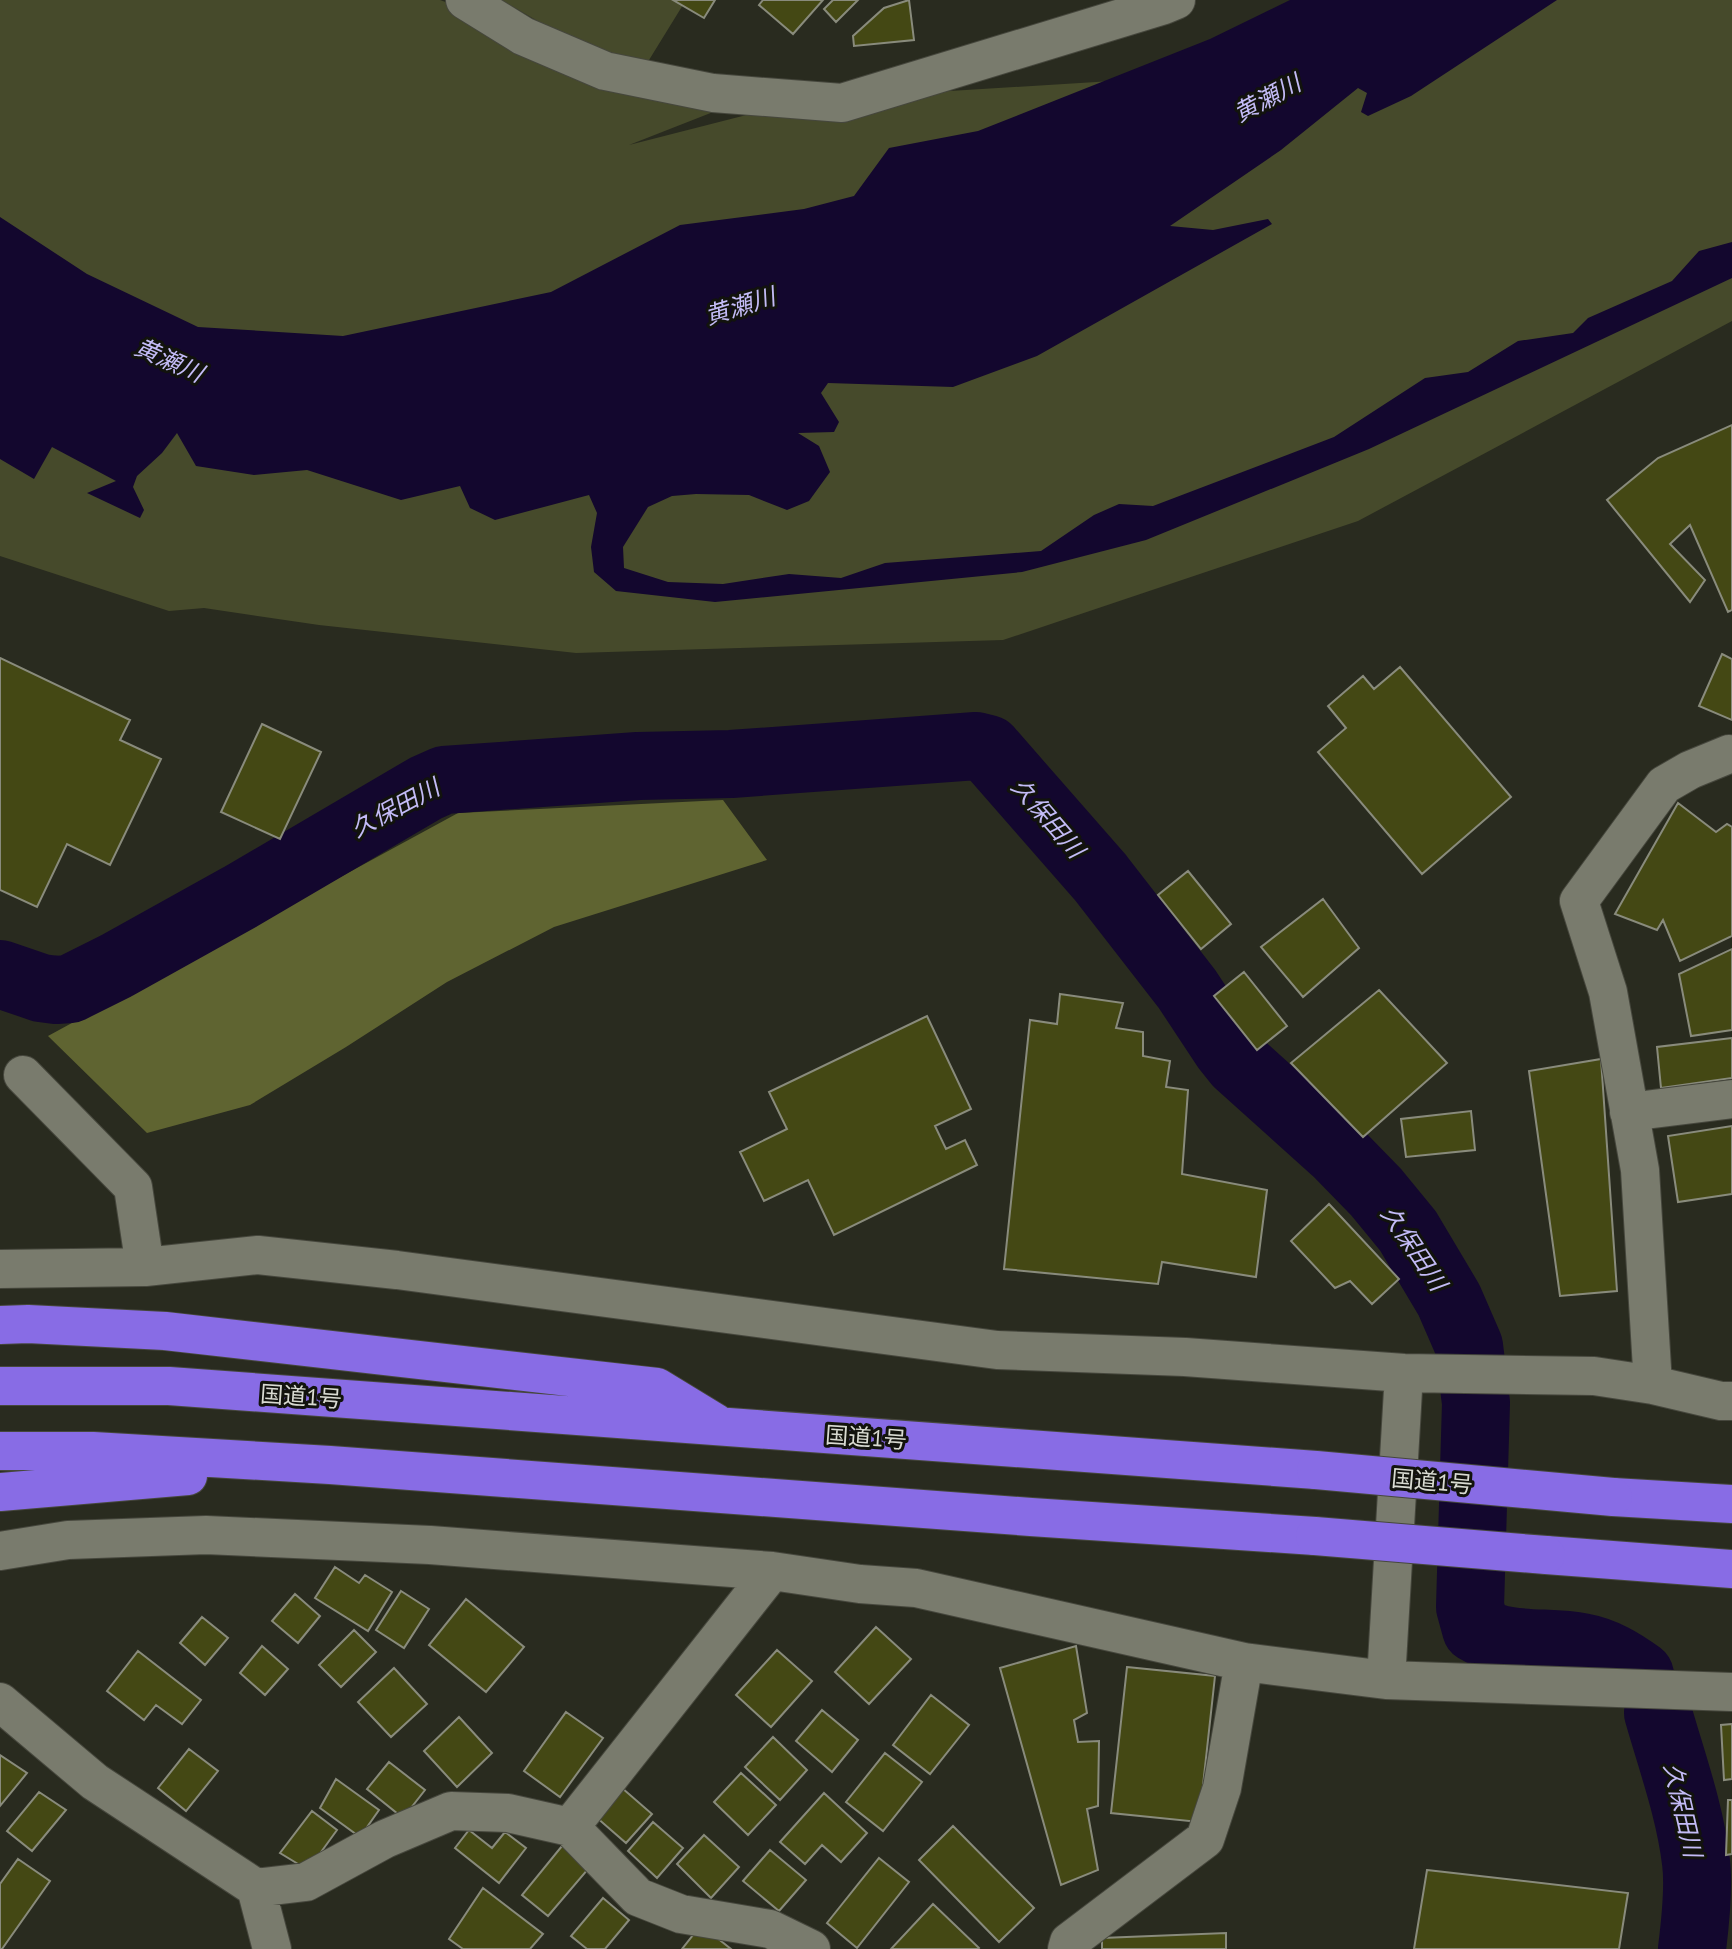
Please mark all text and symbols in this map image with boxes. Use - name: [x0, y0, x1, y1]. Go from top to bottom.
- water label: 黄瀬川: [1228, 66, 1309, 129]
- water label: 黄瀬川: [701, 280, 782, 331]
- water label: 黄瀬川: [130, 331, 211, 390]
- water label: 久保田川: [345, 770, 447, 844]
- water label: 久保田川: [1005, 772, 1093, 867]
- water label: 久保田川: [1374, 1200, 1455, 1299]
- street label: 国道1号: [259, 1379, 343, 1413]
- street label: 国道1号: [824, 1420, 908, 1454]
- street label: 国道1号: [1390, 1463, 1474, 1499]
- water label: 久保田川: [1657, 1760, 1710, 1863]

